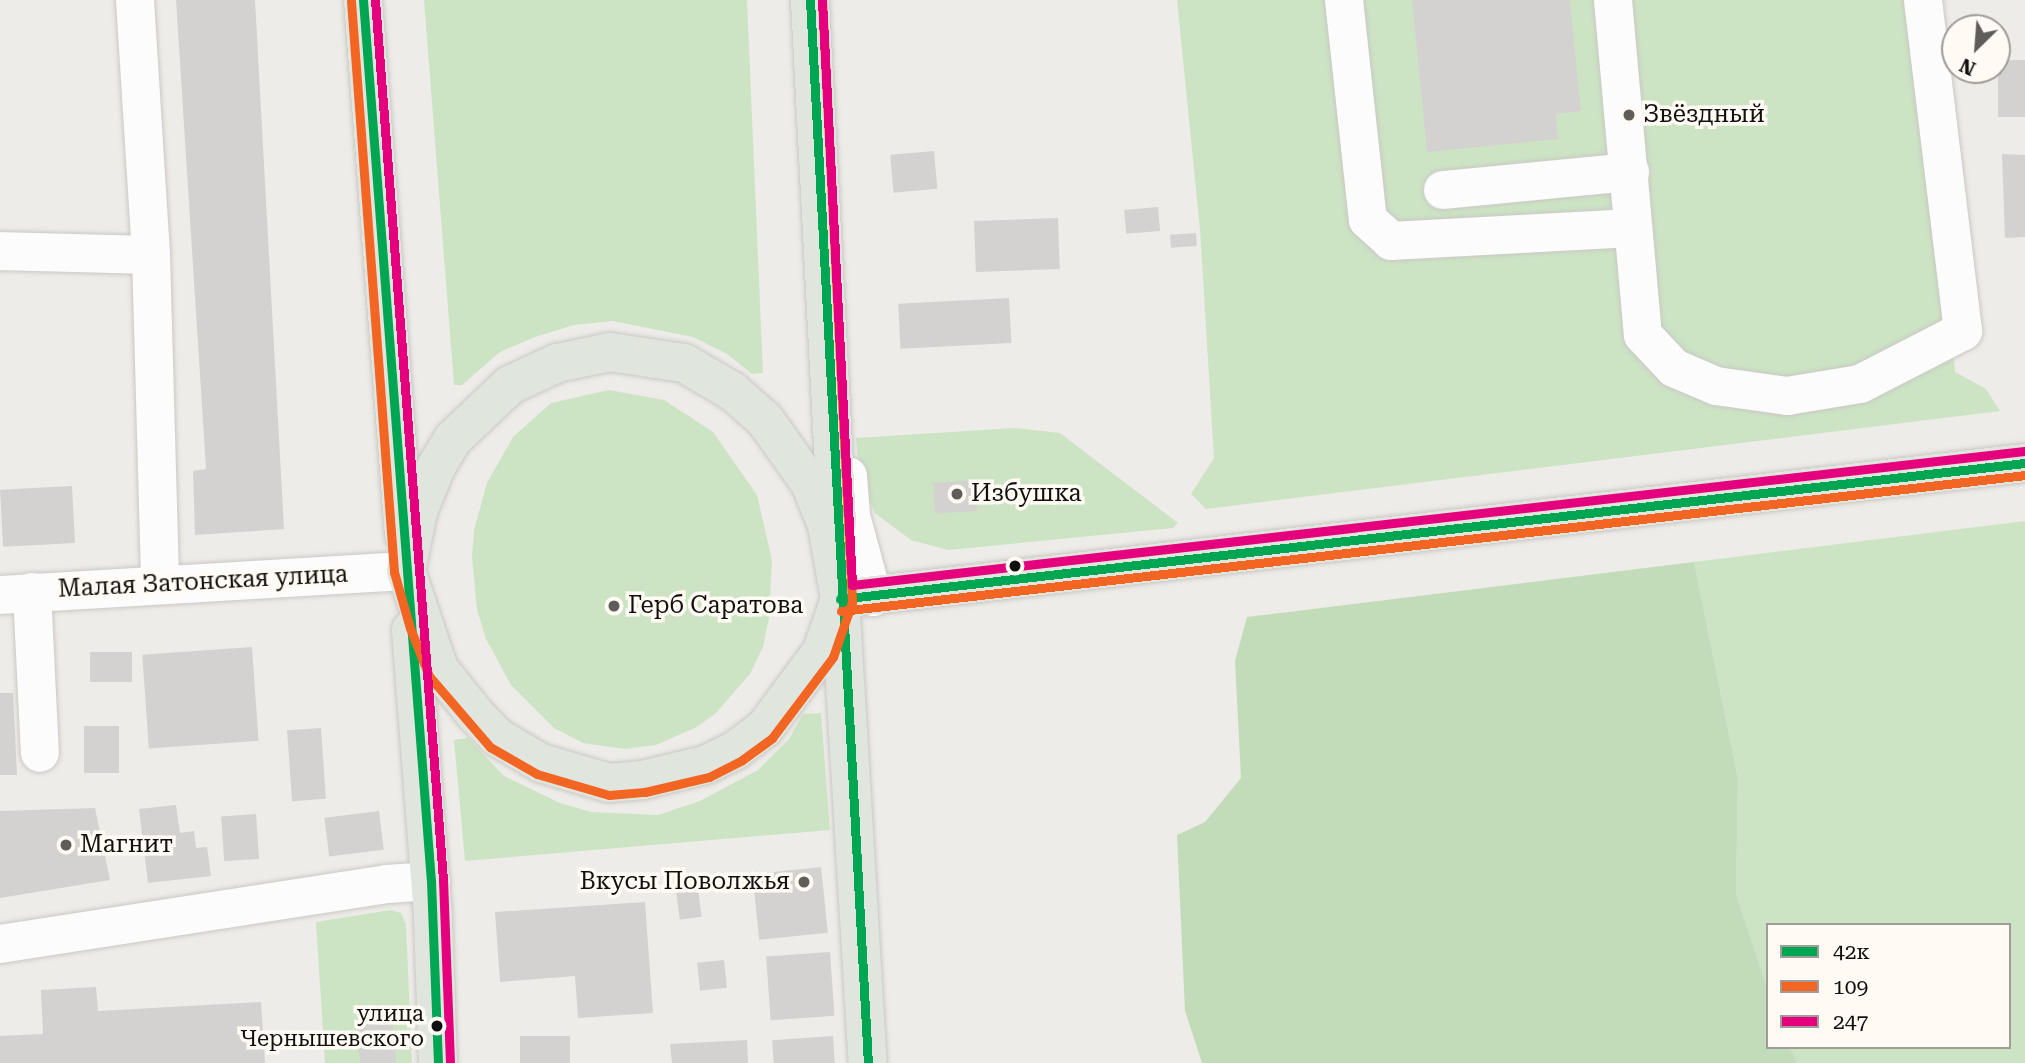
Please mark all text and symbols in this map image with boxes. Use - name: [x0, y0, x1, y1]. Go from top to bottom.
- north arrow: [1941, 14, 2011, 84]
- text: N: [1956, 53, 1979, 80]
- place label: Звёздный: [1643, 101, 1765, 129]
- marker: Звёздный: [1621, 107, 1637, 123]
- place label: Избушка: [971, 480, 1082, 508]
- marker: Избушка: [949, 486, 965, 502]
- unlabelled marker: [1008, 559, 1022, 573]
- street label: Малая Затонская улица: [57, 560, 349, 604]
- place label: Герб Саратова: [628, 592, 803, 620]
- marker: Герб Саратова: [606, 598, 622, 614]
- place label: Магнит: [80, 831, 173, 859]
- marker: Магнит: [58, 837, 74, 853]
- place label: Вкусы Поволжья: [580, 868, 790, 896]
- marker: Вкусы Поволжья: [796, 874, 812, 890]
- legend: [1766, 923, 2011, 1049]
- text: 42к: [1833, 940, 1870, 964]
- text: 109: [1833, 975, 1868, 999]
- place label: улица Чернышевского: [240, 1000, 424, 1052]
- text: 247: [1833, 1010, 1868, 1034]
- marker: улица Чернышевского: [430, 1019, 444, 1033]

